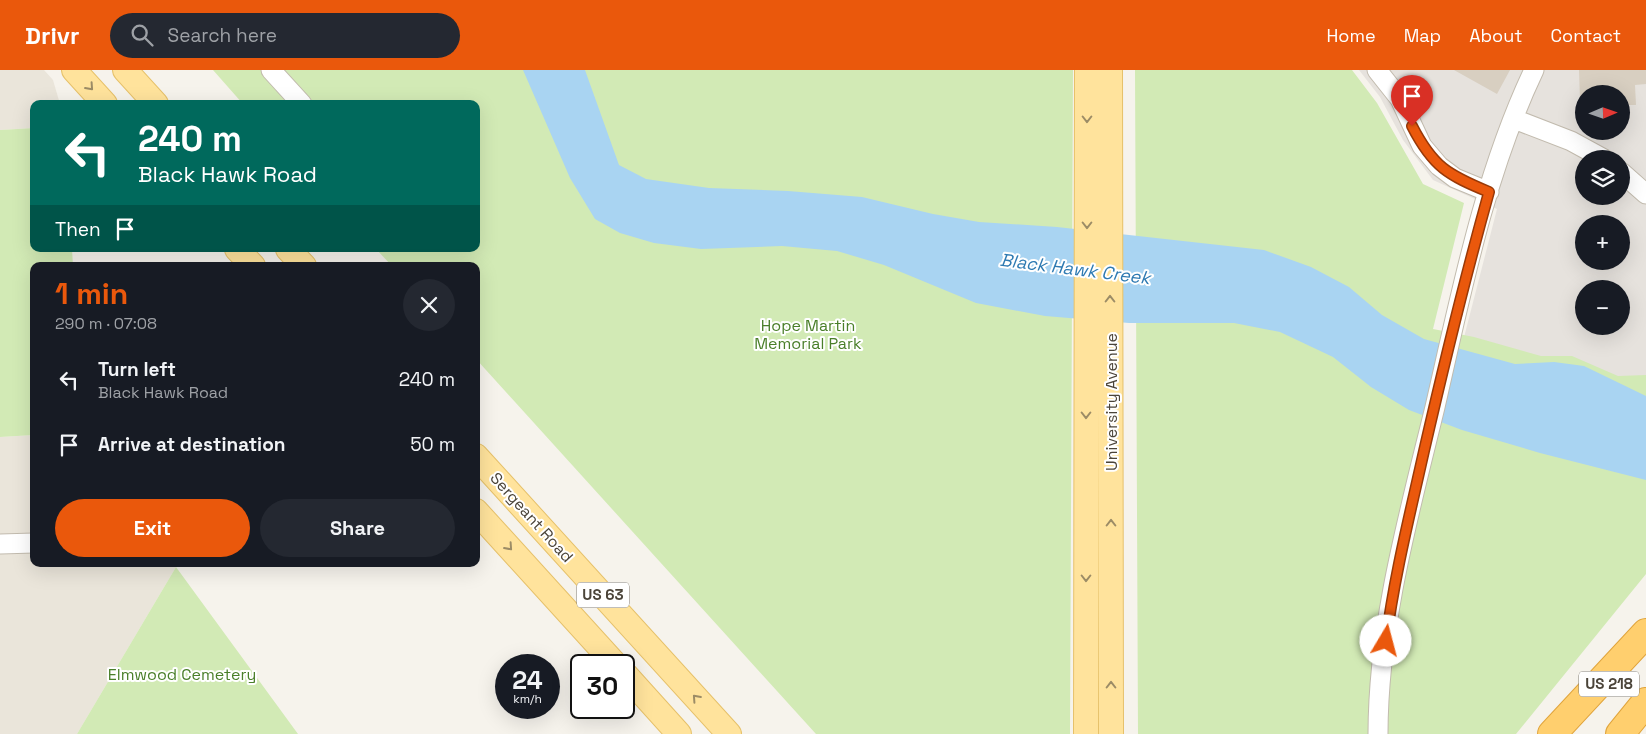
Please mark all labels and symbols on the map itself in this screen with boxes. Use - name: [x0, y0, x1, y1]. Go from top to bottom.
- pin: [1391, 75, 1433, 126]
- one-way arrow: [84, 81, 93, 90]
- north arrow: [1575, 85, 1630, 140]
- one-way arrow: [1082, 115, 1092, 123]
- one-way arrow: [1082, 221, 1092, 229]
- water label: Black Hawk Creek: [999, 248, 1154, 289]
- one-way arrow: [1105, 295, 1115, 303]
- park label: Hope Martin Memorial Park: [754, 315, 862, 354]
- street label: University Avenue: [1101, 333, 1122, 471]
- one-way arrow: [1081, 412, 1091, 420]
- street label: Sergeant Road: [486, 468, 578, 567]
- one-way arrow: [1106, 519, 1116, 526]
- one-way arrow: [503, 542, 512, 551]
- one-way arrow: [1081, 574, 1091, 582]
- road number: US 63: [577, 582, 629, 608]
- position arrow: [1359, 614, 1411, 666]
- speed limit sign: 30: [570, 654, 635, 719]
- park label: Elmwood Cemetery: [108, 664, 256, 685]
- road number: US 218: [1579, 672, 1639, 696]
- one-way arrow: [1106, 681, 1116, 689]
- one-way arrow: [693, 694, 702, 703]

